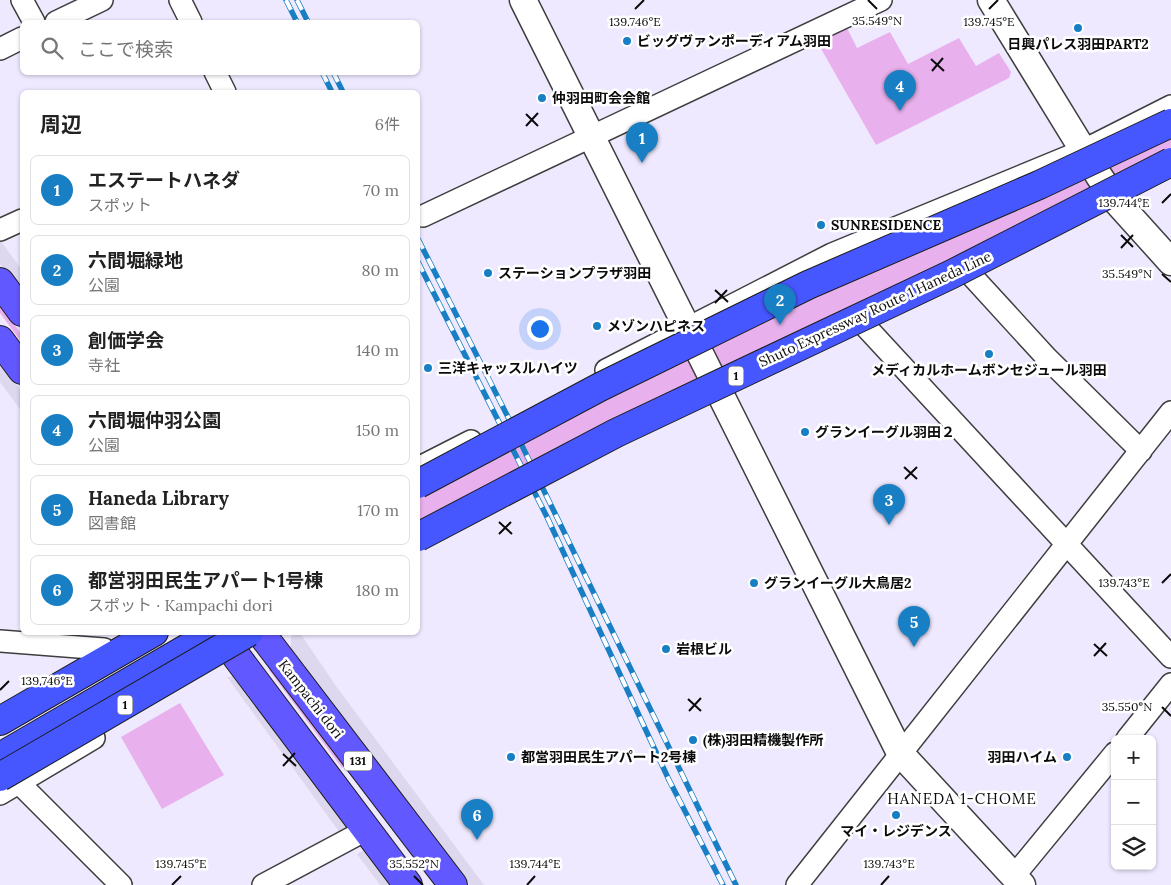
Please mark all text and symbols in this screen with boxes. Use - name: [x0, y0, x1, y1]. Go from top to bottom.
- text: 35.549°N: [852, 13, 902, 28]
- text: 139.746°E: [609, 14, 661, 29]
- text: 139.745°E: [963, 14, 1015, 29]
- search box: [20, 20, 420, 75]
- marker: 日興パレス羽田PART2: [1072, 22, 1084, 34]
- place label: ビッグヴァンポーディアム羽田: [637, 32, 831, 50]
- icon: search: [38, 34, 66, 62]
- marker: ビッグヴァンポーディアム羽田: [621, 35, 633, 47]
- place label: 日興パレス羽田PART2: [1007, 35, 1149, 53]
- text: ここで検索: [78, 37, 173, 61]
- pin: 4: [884, 70, 916, 111]
- place label: 仲羽田町会会館: [552, 89, 650, 107]
- marker: 仲羽田町会会館: [536, 92, 548, 104]
- text: 周辺: [40, 111, 82, 138]
- text: 6件: [375, 114, 400, 134]
- pin: 1: [626, 122, 658, 163]
- text: エステートハネダ: [88, 168, 240, 192]
- text: 1: [54, 180, 60, 200]
- text: 70 m: [363, 180, 399, 200]
- text: スポット: [88, 195, 152, 215]
- text: 139.744°E: [1099, 195, 1149, 210]
- place label: SUNRESIDENCE: [831, 216, 941, 234]
- marker: SUNRESIDENCE: [815, 219, 827, 231]
- street label: Shuto Expressway Route 1 Haneda Line: [756, 247, 994, 371]
- text: 六間堀緑地: [88, 248, 183, 272]
- text: 2: [53, 260, 61, 280]
- text: 80 m: [362, 260, 399, 280]
- place label: ステーションプラザ羽田: [498, 264, 651, 282]
- text: 35.549°N: [1102, 266, 1152, 281]
- marker: ステーションプラザ羽田: [482, 267, 494, 279]
- text: 公園: [88, 275, 120, 295]
- pin: 2: [764, 284, 796, 325]
- your location: [527, 316, 553, 342]
- place label: メゾンハピネス: [607, 317, 705, 335]
- marker: メゾンハピネス: [591, 320, 603, 332]
- text: 創価学会: [88, 328, 164, 352]
- text: 3: [53, 340, 61, 360]
- text: 140 m: [356, 340, 399, 360]
- marker: メディカルホームボンセジュール羽田: [983, 348, 995, 360]
- text: 寺社: [88, 355, 120, 375]
- place label: 三洋キャッスルハイツ: [438, 359, 578, 377]
- place label: メディカルホームボンセジュール羽田: [871, 361, 1107, 379]
- marker: 三洋キャッスルハイツ: [422, 362, 434, 374]
- road number: 1: [728, 366, 744, 386]
- text: 六間堀仲羽公園: [88, 408, 221, 432]
- text: 4: [53, 420, 61, 440]
- text: 150 m: [356, 420, 399, 440]
- place label: グランイーグル羽田２: [815, 423, 955, 441]
- marker: グランイーグル羽田２: [799, 426, 811, 438]
- text: 公園: [88, 435, 120, 455]
- pin: 3: [873, 484, 905, 525]
- text: Haneda Library: [88, 486, 229, 510]
- text: 5: [53, 500, 61, 520]
- text: 170 m: [357, 500, 399, 520]
- text: 図書館: [88, 513, 136, 533]
- text: 都営羽田民生アパート1号棟: [88, 568, 323, 592]
- place label: グランイーグル大鳥居2: [764, 574, 911, 592]
- text: 139.743°E: [1098, 575, 1150, 590]
- marker: グランイーグル大鳥居2: [748, 577, 760, 589]
- text: 6: [52, 580, 62, 600]
- text: 180 m: [356, 580, 399, 600]
- text: スポット · Kampachi dori: [88, 595, 273, 615]
- pin: 5: [898, 606, 930, 647]
- place label: 岩根ビル: [676, 640, 732, 658]
- marker: 岩根ビル: [660, 643, 672, 655]
- street label: Kampachi dori: [275, 656, 347, 742]
- text: 139.746°E: [21, 673, 73, 688]
- road number: 1: [118, 696, 132, 714]
- text: 35.550°N: [1102, 699, 1152, 714]
- place label: (株)羽田精機製作所: [703, 731, 823, 749]
- marker: (株)羽田精機製作所: [687, 734, 699, 746]
- map controls: [1111, 735, 1156, 870]
- button: +: [1111, 735, 1156, 780]
- place label: 都営羽田民生アパート2号棟: [521, 748, 696, 766]
- place label: 羽田ハイム: [988, 748, 1057, 766]
- road number: 131: [344, 751, 372, 770]
- marker: 都営羽田民生アパート2号棟: [505, 751, 517, 763]
- marker: 羽田ハイム: [1061, 751, 1073, 763]
- button: −: [1111, 780, 1156, 825]
- district label: HANEDA 1-CHOME: [887, 789, 1037, 808]
- pin: 6: [461, 799, 493, 840]
- marker: マイ・レジデンス: [890, 809, 902, 821]
- place label: マイ・レジデンス: [840, 822, 952, 840]
- button: layers: [1111, 825, 1156, 870]
- text: 139.745°E: [155, 856, 207, 871]
- text: 35.552°N: [389, 856, 439, 871]
- text: 139.744°E: [510, 856, 560, 871]
- text: 139.743°E: [863, 856, 915, 871]

